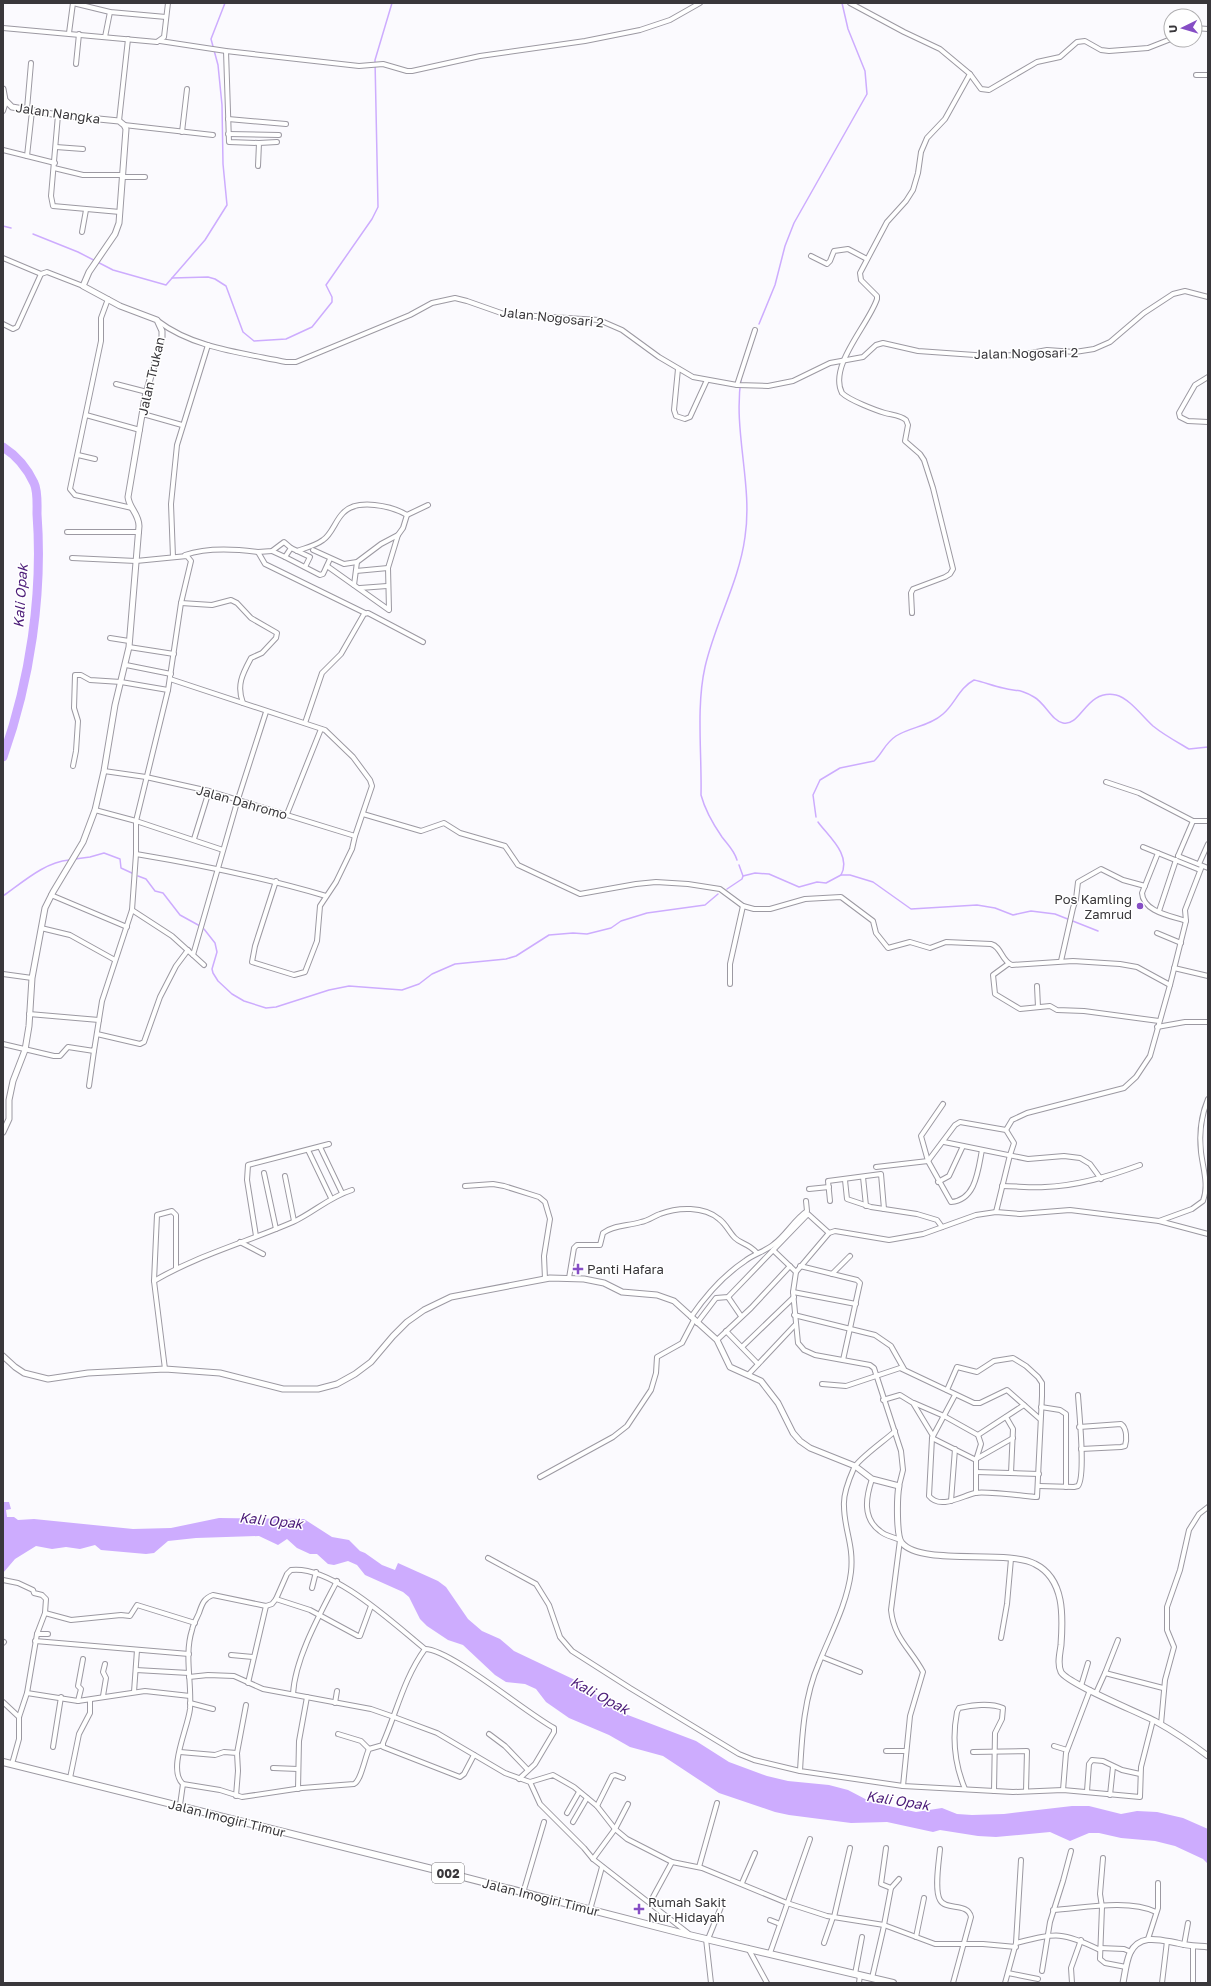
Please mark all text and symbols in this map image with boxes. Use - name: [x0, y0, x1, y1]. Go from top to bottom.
- north arrow: [1163, 8, 1203, 48]
- text: U: [1166, 24, 1179, 33]
- street label: Jalan Nangka: [15, 99, 101, 127]
- street label: Jalan Nogosari 2: [499, 304, 605, 330]
- street label: Jalan Trukan: [134, 335, 168, 417]
- street label: Jalan Nogosari 2: [974, 344, 1078, 362]
- water label: Kali Opak: [9, 561, 31, 628]
- street label: Jalan Dahromo: [195, 781, 289, 823]
- place label: Pos Kamling Zamrud: [1054, 891, 1132, 922]
- marker: Pos Kamling Zamrud: [1135, 901, 1145, 911]
- place label: Panti Hafara: [587, 1261, 664, 1277]
- marker: Panti Hafara: [572, 1263, 584, 1275]
- water label: Kali Opak: [238, 1508, 306, 1532]
- water label: Kali Opak: [568, 1672, 634, 1718]
- water label: Kali Opak: [865, 1787, 933, 1814]
- street label: Jalan Imogiri Timur: [167, 1796, 287, 1840]
- road number: 002: [432, 1863, 464, 1883]
- street label: Jalan Imogiri Timur: [481, 1875, 601, 1919]
- place label: Rumah Sakit Nur Hidayah: [648, 1894, 726, 1925]
- marker: Rumah Sakit Nur Hidayah: [633, 1903, 645, 1915]

